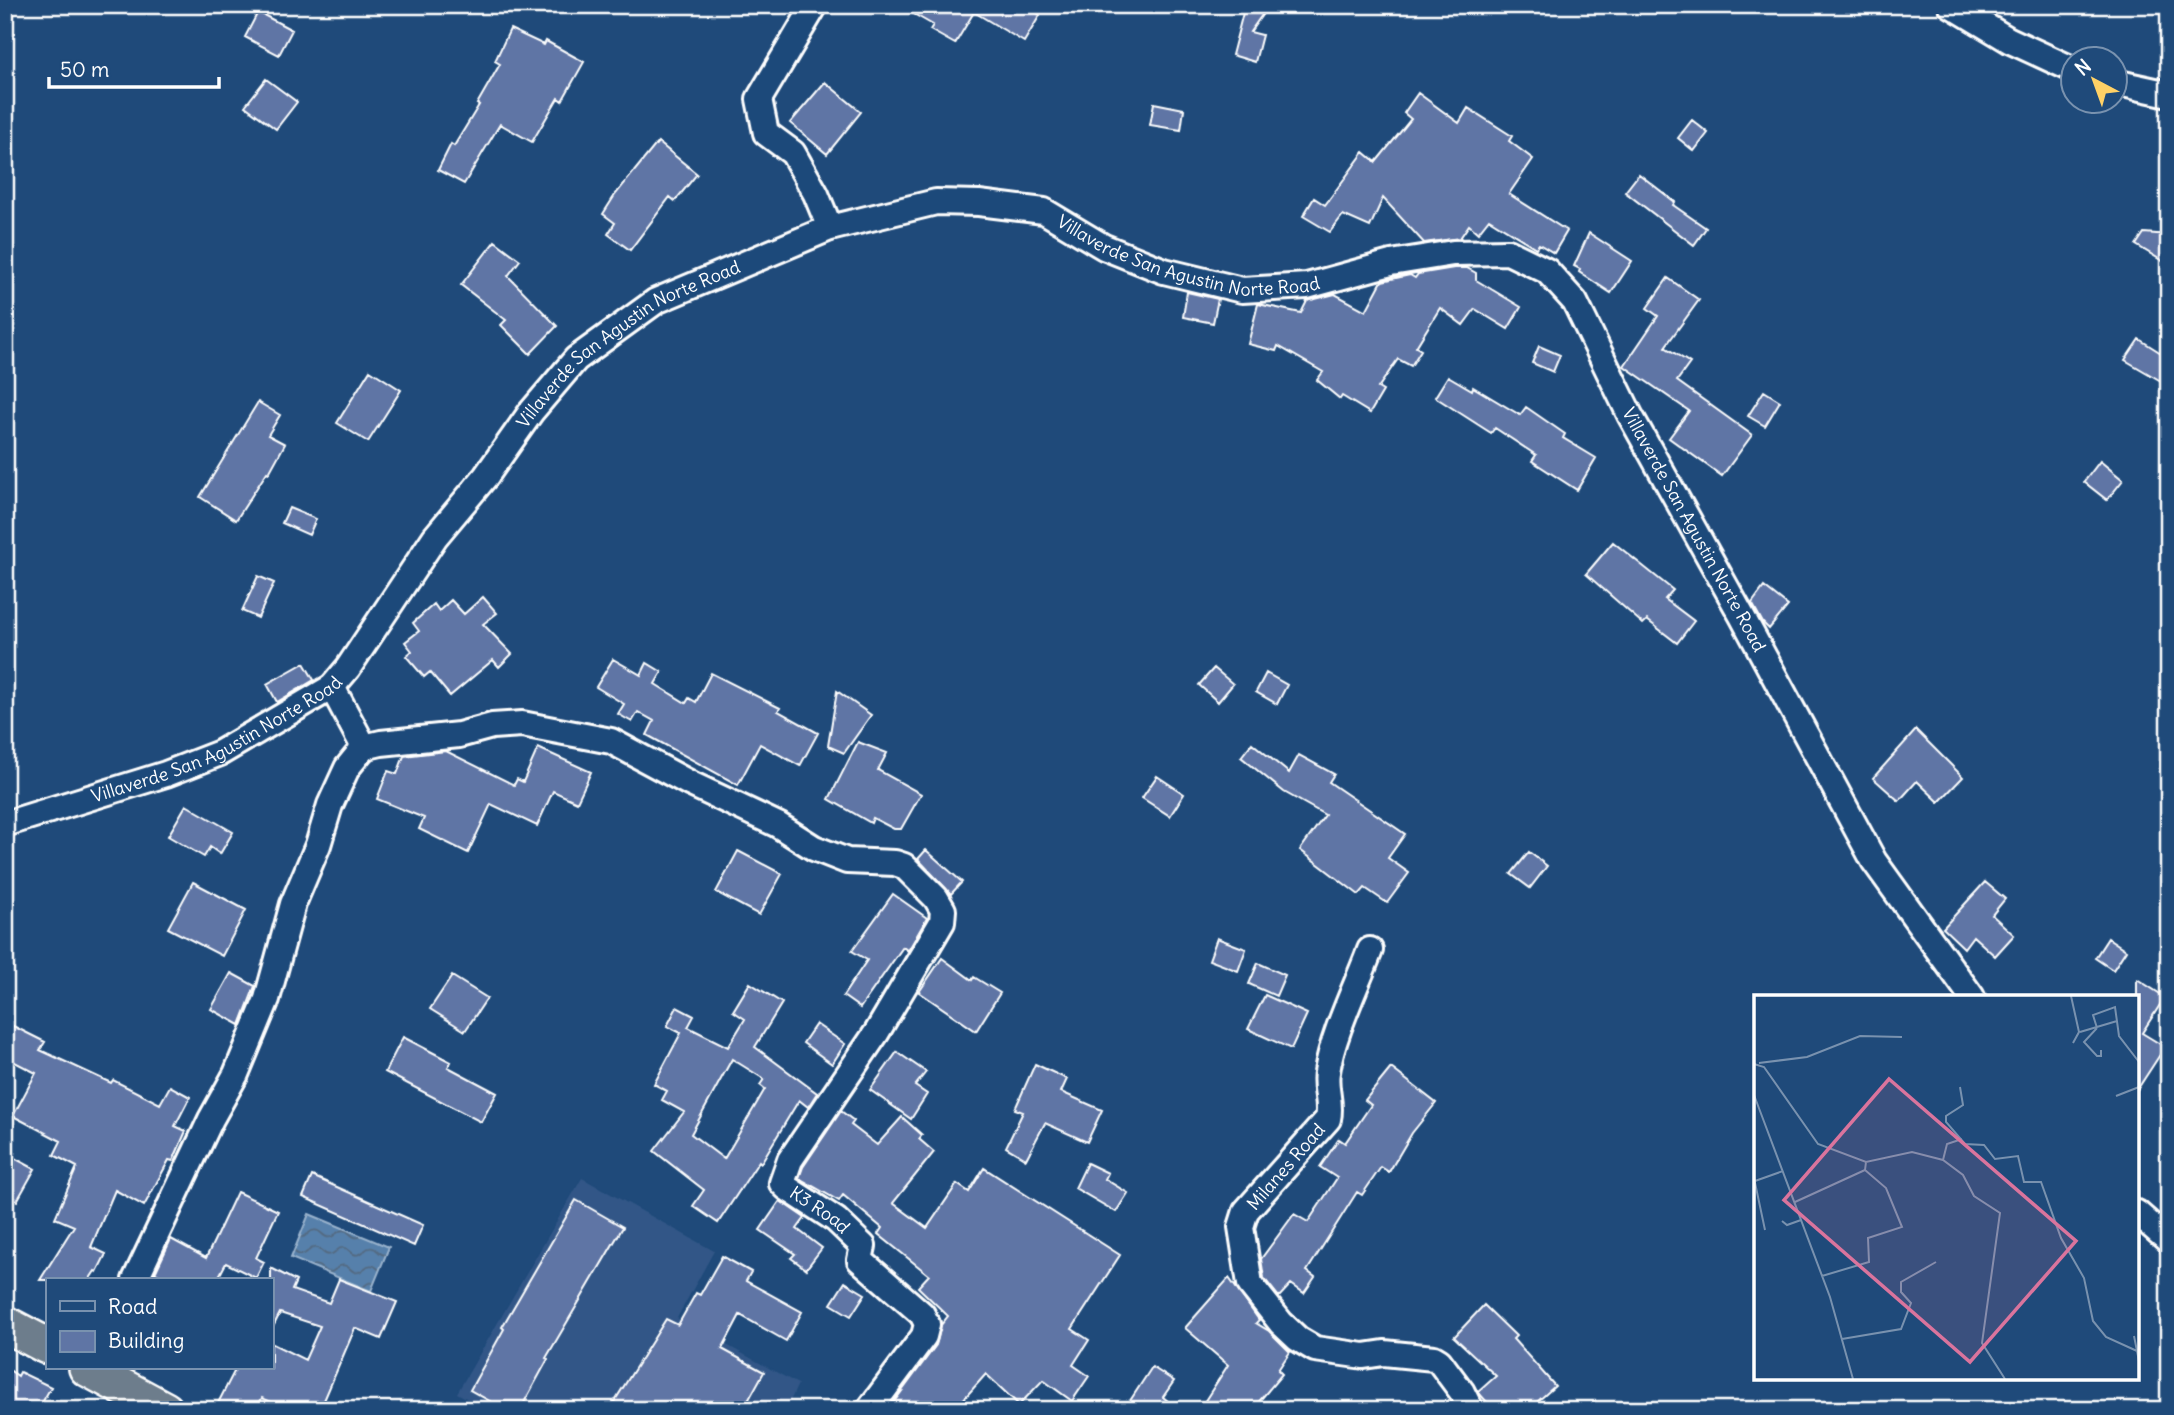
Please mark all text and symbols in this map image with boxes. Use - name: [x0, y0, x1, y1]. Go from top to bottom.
- scale bar: [49, 46, 219, 90]
- north arrow: [2058, 46, 2128, 116]
- text: N: [2070, 54, 2096, 81]
- text: 50 m: [60, 56, 109, 83]
- street label: Villaverde San Agustin Norte Road: [1053, 209, 1323, 301]
- street label: Villaverde San Agustin Norte Road: [511, 255, 744, 432]
- street label: Villaverde San Agustin Norte Road: [1617, 404, 1771, 656]
- street label: Villaverde San Agustin Norte Road: [88, 671, 347, 807]
- inset map: [1754, 995, 2139, 1380]
- street label: Milanes Road: [1242, 1118, 1330, 1215]
- street label: K3 Road: [786, 1181, 855, 1238]
- legend: [46, 1278, 273, 1370]
- text: Road: [108, 1293, 157, 1320]
- text: Building: [108, 1327, 184, 1354]

